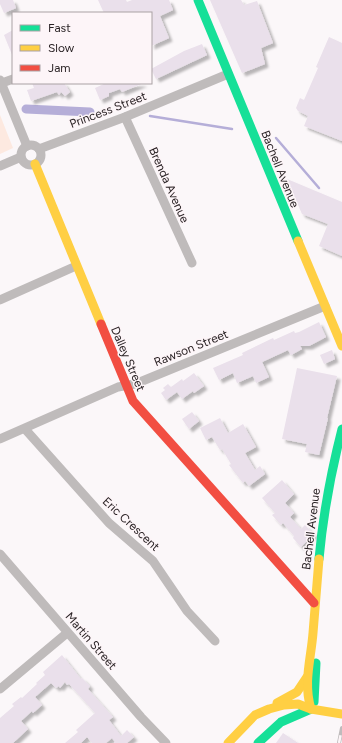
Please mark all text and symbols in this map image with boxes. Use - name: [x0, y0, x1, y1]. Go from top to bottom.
- legend: [12, 12, 152, 84]
- text: Fast: [48, 21, 71, 35]
- text: Slow: [48, 41, 75, 55]
- text: Jam: [48, 61, 71, 75]
- street label: Princess Street: [68, 89, 149, 131]
- street label: Bachell Avenue: [258, 128, 302, 210]
- street label: Brenda Avenue: [146, 145, 192, 225]
- street label: Dalley Street: [108, 325, 148, 394]
- street label: Rawson Street: [152, 327, 231, 369]
- street label: Bachell Avenue: [299, 487, 323, 571]
- street label: Eric Crescent: [100, 494, 163, 554]
- street label: Martin Street: [62, 610, 120, 673]

